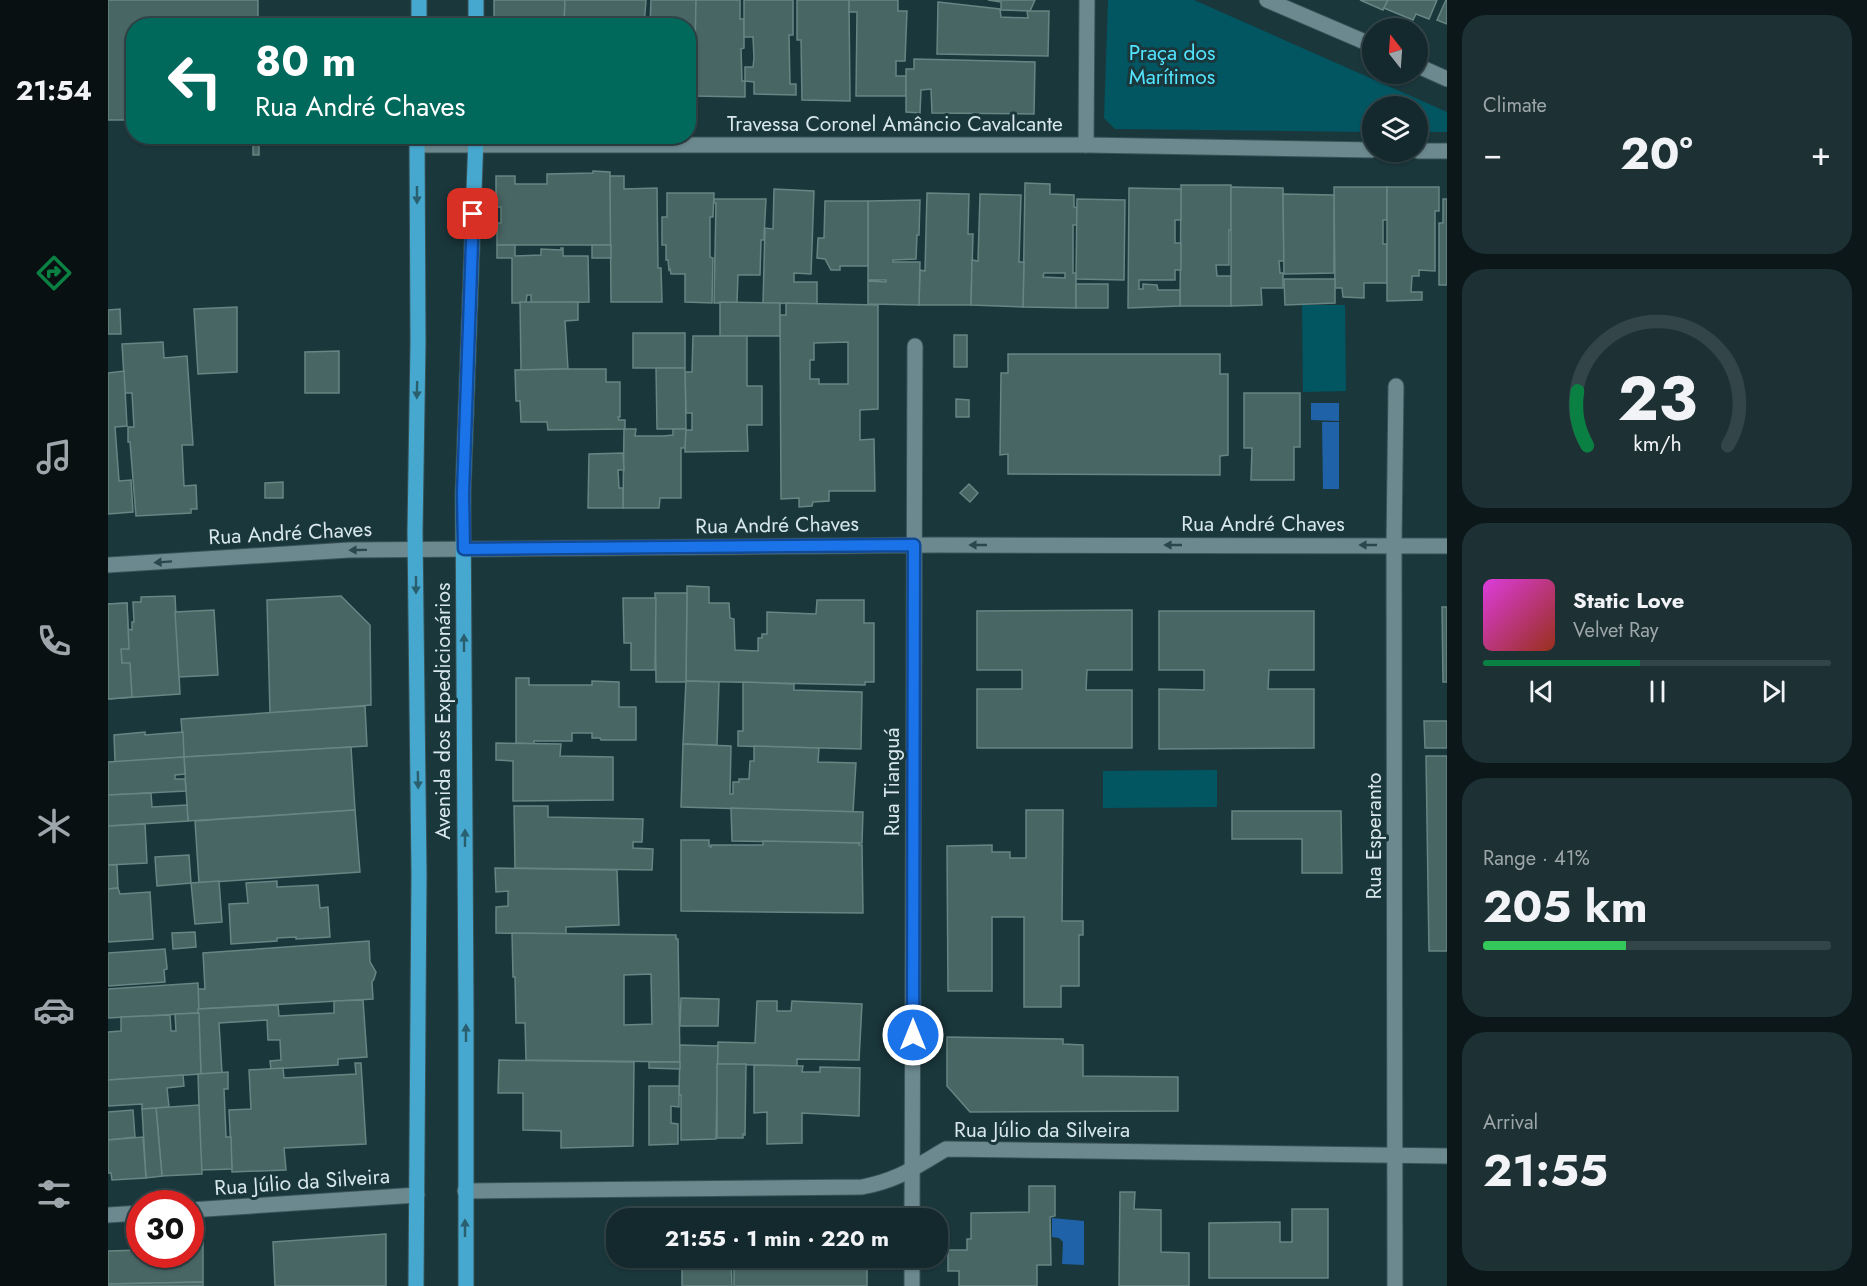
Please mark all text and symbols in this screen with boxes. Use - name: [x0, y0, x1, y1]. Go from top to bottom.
- north arrow: [1362, 18, 1428, 84]
- map controls: [1362, 18, 1428, 162]
- text: 80 m: [255, 31, 356, 92]
- park label: Praça dos Marítimos: [1129, 38, 1215, 92]
- icon: left: [156, 42, 234, 120]
- text: 21:54: [16, 71, 92, 110]
- text: Rua André Chaves: [255, 87, 465, 126]
- text: Climate: [1483, 91, 1547, 120]
- button: layers: [1362, 96, 1428, 162]
- street label: Travessa Coronel Amâncio Cavalcante: [727, 109, 1063, 139]
- text: 20°: [1620, 121, 1693, 186]
- text: −: [1483, 130, 1502, 177]
- text: +: [1811, 130, 1831, 177]
- one-way arrow: [412, 185, 422, 204]
- pin: [447, 188, 498, 239]
- icon: arrive: [456, 197, 489, 230]
- icon: directions: [33, 252, 75, 294]
- text: 23: [1617, 353, 1697, 443]
- one-way arrow: [412, 380, 422, 399]
- text: km/h: [1633, 428, 1681, 459]
- icon: music: [33, 436, 75, 478]
- street label: Rua André Chaves: [695, 509, 859, 541]
- street label: Rua André Chaves: [1181, 509, 1345, 539]
- street label: Rua André Chaves: [207, 514, 373, 552]
- one-way arrow: [968, 540, 987, 550]
- one-way arrow: [1163, 540, 1182, 550]
- one-way arrow: [1358, 540, 1377, 550]
- one-way arrow: [348, 545, 367, 555]
- one-way arrow: [153, 557, 172, 566]
- one-way arrow: [411, 575, 421, 594]
- street label: Avenida dos Expedicionários: [428, 583, 458, 839]
- text: Static Love: [1573, 584, 1684, 616]
- text: Velvet Ray: [1573, 616, 1659, 645]
- icon: phone: [33, 620, 75, 662]
- one-way arrow: [459, 633, 469, 652]
- icon: previous: [1525, 675, 1558, 708]
- icon: pause: [1641, 675, 1674, 708]
- icon: next: [1757, 675, 1790, 708]
- street label: Rua Tianguá: [877, 728, 907, 836]
- one-way arrow: [413, 770, 423, 789]
- street label: Rua Esperanto: [1359, 773, 1389, 899]
- icon: climate: [33, 805, 75, 847]
- one-way arrow: [460, 828, 470, 847]
- text: Range · 41%: [1483, 844, 1590, 873]
- text: 205 km: [1483, 874, 1648, 939]
- icon: car: [33, 989, 75, 1031]
- position arrow: [881, 1003, 945, 1067]
- one-way arrow: [461, 1023, 471, 1042]
- text: Arrival: [1483, 1108, 1538, 1137]
- street label: Rua Júlio da Silveira: [954, 1115, 1130, 1145]
- text: 21:55: [1483, 1138, 1608, 1203]
- street label: Rua Júlio da Silveira: [213, 1161, 391, 1203]
- icon: filters: [33, 1173, 75, 1215]
- speed limit sign: 30: [126, 1190, 204, 1268]
- one-way arrow: [461, 1218, 470, 1237]
- text: 21:55 · 1 min · 220 m: [665, 1222, 889, 1254]

